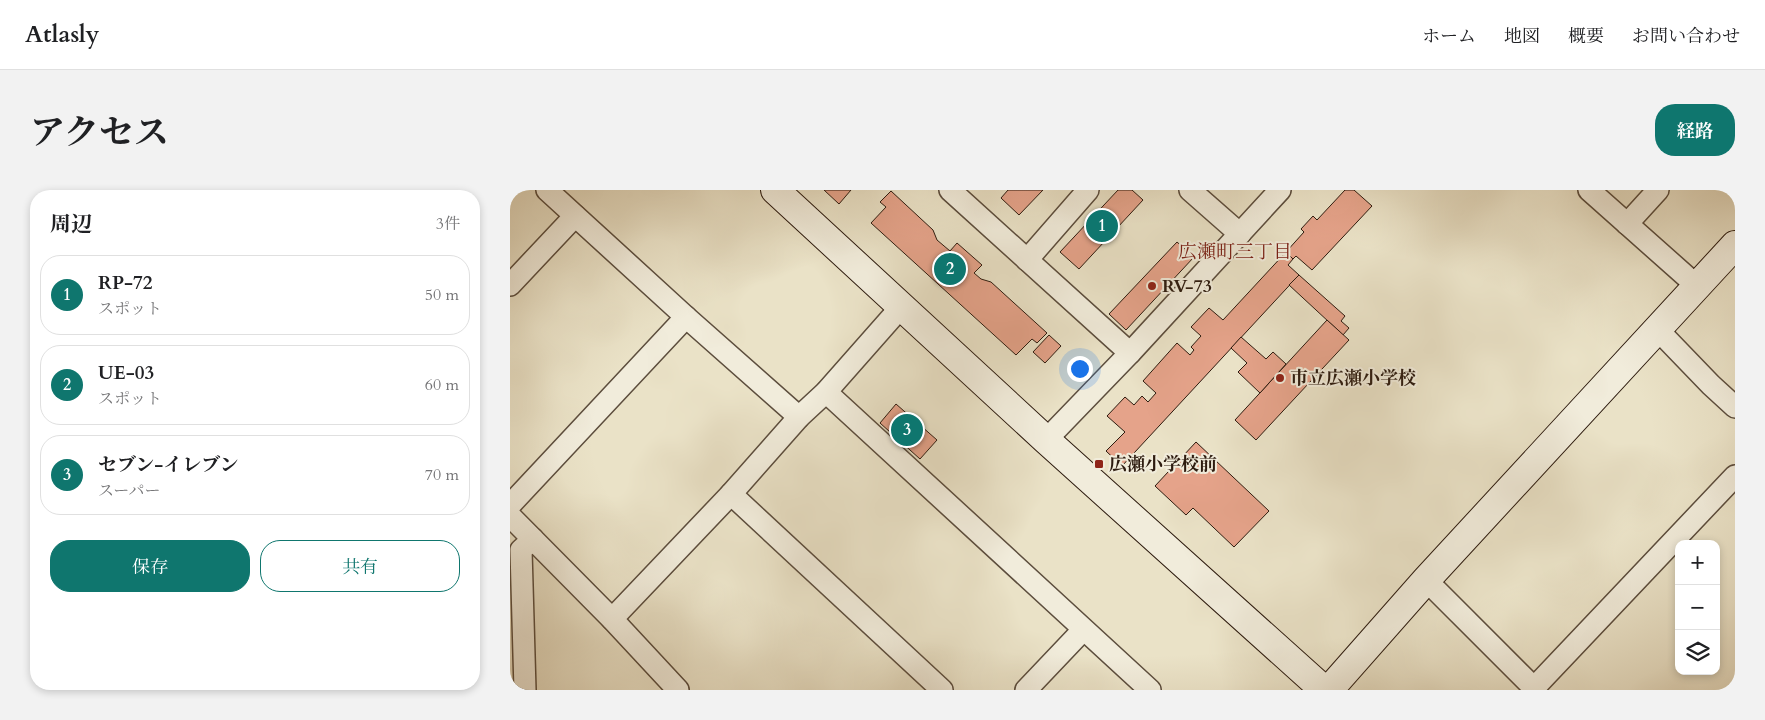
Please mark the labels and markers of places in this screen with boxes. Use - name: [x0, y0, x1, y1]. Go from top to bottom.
- pin: 1: [1086, 207, 1118, 245]
- pin: 2: [934, 250, 966, 288]
- place label: RV-73: [1162, 274, 1212, 299]
- marker: RV-73: [1146, 280, 1158, 292]
- place label: 市立広瀬小学校: [1290, 366, 1416, 391]
- marker: 市立広瀬小学校: [1274, 372, 1286, 384]
- pin: 3: [891, 411, 923, 449]
- place label: 広瀬小学校前: [1109, 452, 1217, 477]
- marker: 広瀬小学校前: [1093, 458, 1105, 470]

